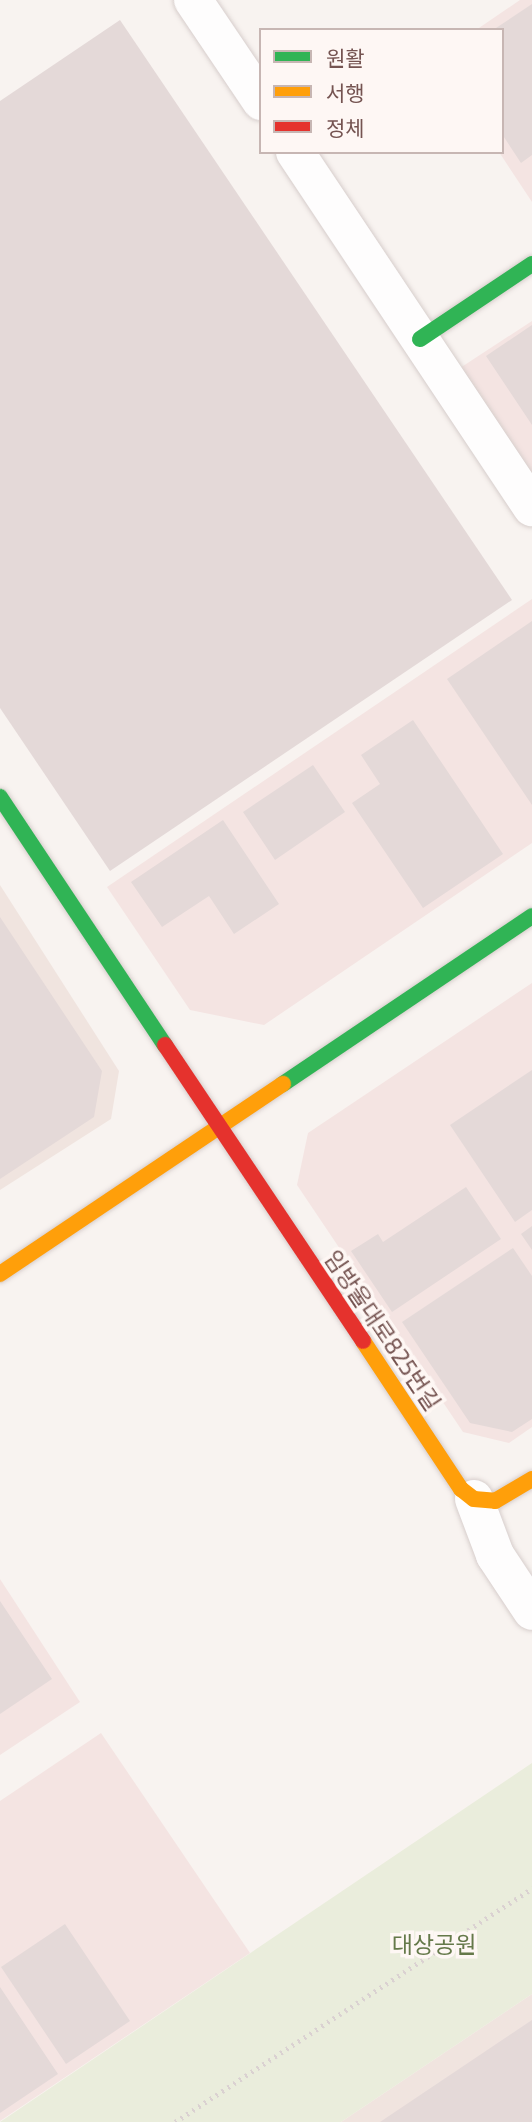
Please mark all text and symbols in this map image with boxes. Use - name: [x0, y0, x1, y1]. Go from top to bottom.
- legend: [259, 28, 504, 154]
- text: 원활: [326, 45, 365, 70]
- text: 서행: [326, 80, 365, 105]
- text: 정체: [326, 115, 365, 140]
- street label: 임방울대로825번길: [319, 1245, 447, 1415]
- park label: 대상공원: [392, 1930, 476, 1958]

